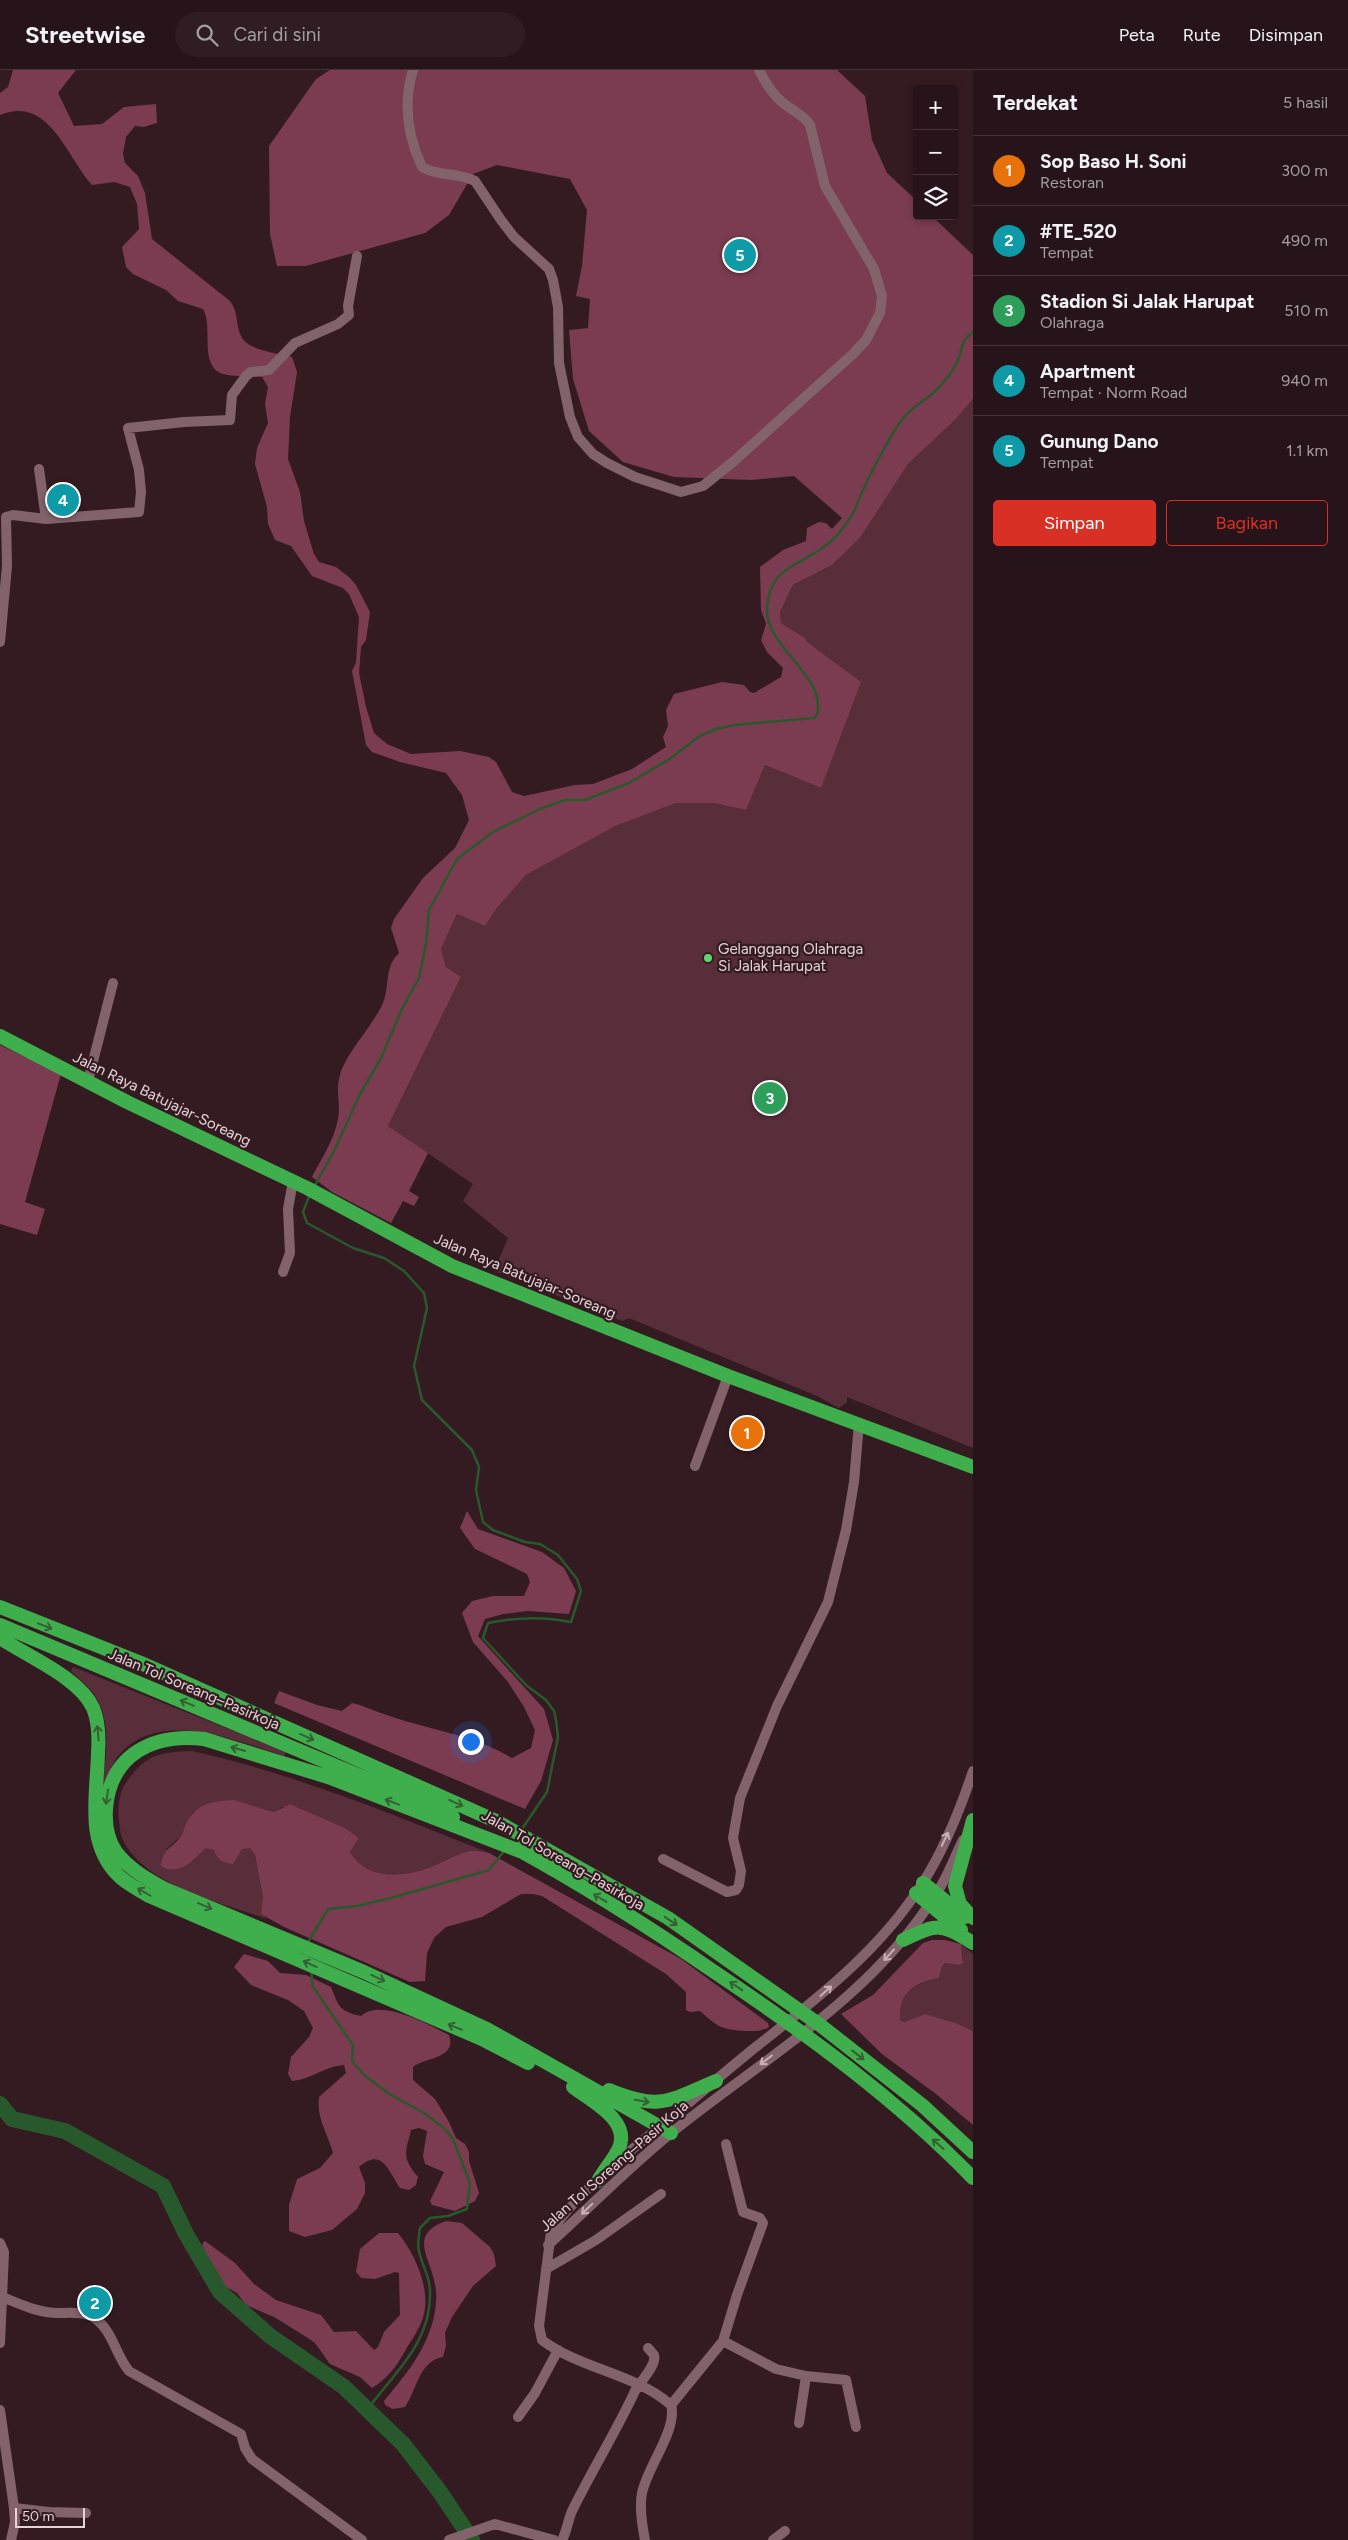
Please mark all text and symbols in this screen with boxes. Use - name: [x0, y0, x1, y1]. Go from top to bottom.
- search box: [175, 12, 525, 57]
- text: Streetwise: [25, 20, 145, 49]
- icon: search: [193, 21, 221, 49]
- text: Cari di sini: [233, 23, 321, 46]
- text: Peta: [1119, 24, 1155, 46]
- text: Rute: [1183, 24, 1221, 46]
- text: Disimpan: [1249, 24, 1323, 46]
- map controls: [913, 85, 958, 220]
- button: +: [913, 85, 958, 130]
- text: Terdekat: [993, 90, 1078, 115]
- text: 5 hasil: [1283, 93, 1328, 112]
- button: −: [913, 130, 958, 175]
- text: Sop Baso H. Soni: [1040, 150, 1187, 173]
- text: 1: [1006, 161, 1012, 180]
- text: 300 m: [1281, 161, 1328, 180]
- text: Restoran: [1040, 173, 1104, 192]
- button: layers: [913, 175, 958, 220]
- text: #TE_520: [1040, 220, 1117, 243]
- text: 2: [1004, 231, 1014, 250]
- text: 490 m: [1281, 231, 1328, 250]
- pin: 5: [724, 236, 756, 274]
- text: Tempat: [1040, 243, 1094, 262]
- text: Stadion Si Jalak Harupat: [1040, 290, 1255, 313]
- text: 3: [1005, 301, 1013, 320]
- text: 510 m: [1284, 301, 1328, 320]
- text: Olahraga: [1040, 313, 1104, 332]
- text: Apartment: [1040, 360, 1135, 383]
- text: 4: [1004, 371, 1014, 390]
- text: 940 m: [1281, 371, 1328, 390]
- text: Tempat · Norm Road: [1040, 383, 1187, 402]
- text: Gunung Dano: [1040, 430, 1158, 453]
- text: 5: [1004, 441, 1014, 460]
- text: 1.1 km: [1286, 441, 1328, 460]
- text: Tempat: [1040, 453, 1094, 472]
- pin: 4: [47, 481, 79, 519]
- button: Simpan: [993, 500, 1156, 546]
- button: Bagikan: [1166, 500, 1328, 546]
- place label: Gelanggang Olahraga Si Jalak Harupat: [718, 940, 863, 975]
- marker: Gelanggang Olahraga Si Jalak Harupat: [702, 952, 714, 964]
- street label: Jalan Raya Batujajar-Soreang: [70, 1048, 254, 1150]
- pin: 3: [754, 1079, 786, 1117]
- street label: Jalan Raya Batujajar-Soreang: [431, 1229, 619, 1323]
- pin: 1: [731, 1414, 763, 1452]
- one-way arrow: [37, 1622, 52, 1631]
- street label: Jalan Tol Soreang–Pasirkoja: [105, 1645, 283, 1733]
- one-way arrow: [180, 1698, 195, 1708]
- one-way arrow: [93, 1725, 103, 1741]
- your location: [458, 1729, 484, 1755]
- one-way arrow: [299, 1733, 314, 1743]
- one-way arrow: [231, 1744, 247, 1754]
- one-way arrow: [102, 1789, 112, 1805]
- one-way arrow: [385, 1796, 400, 1806]
- one-way arrow: [448, 1799, 463, 1809]
- street label: Jalan Tol Soreang–Pasirkoja: [478, 1806, 648, 1914]
- one-way arrow: [941, 1832, 950, 1847]
- one-way arrow: [137, 1887, 152, 1897]
- one-way arrow: [593, 1893, 607, 1903]
- one-way arrow: [197, 1902, 212, 1911]
- one-way arrow: [664, 1916, 678, 1926]
- one-way arrow: [883, 1949, 895, 1962]
- one-way arrow: [303, 1958, 318, 1968]
- one-way arrow: [370, 1974, 385, 1984]
- one-way arrow: [729, 1981, 743, 1991]
- one-way arrow: [820, 1985, 833, 1997]
- one-way arrow: [448, 2021, 463, 2031]
- one-way arrow: [851, 2050, 864, 2061]
- one-way arrow: [760, 2055, 773, 2066]
- street label: Jalan Tol Soreang–Pasir Koja: [536, 2097, 692, 2235]
- one-way arrow: [634, 2097, 650, 2107]
- one-way arrow: [931, 2138, 944, 2150]
- one-way arrow: [581, 2203, 594, 2215]
- pin: 2: [79, 2284, 111, 2322]
- scale bar: [15, 2505, 85, 2528]
- text: 50 m: [22, 2508, 54, 2525]

